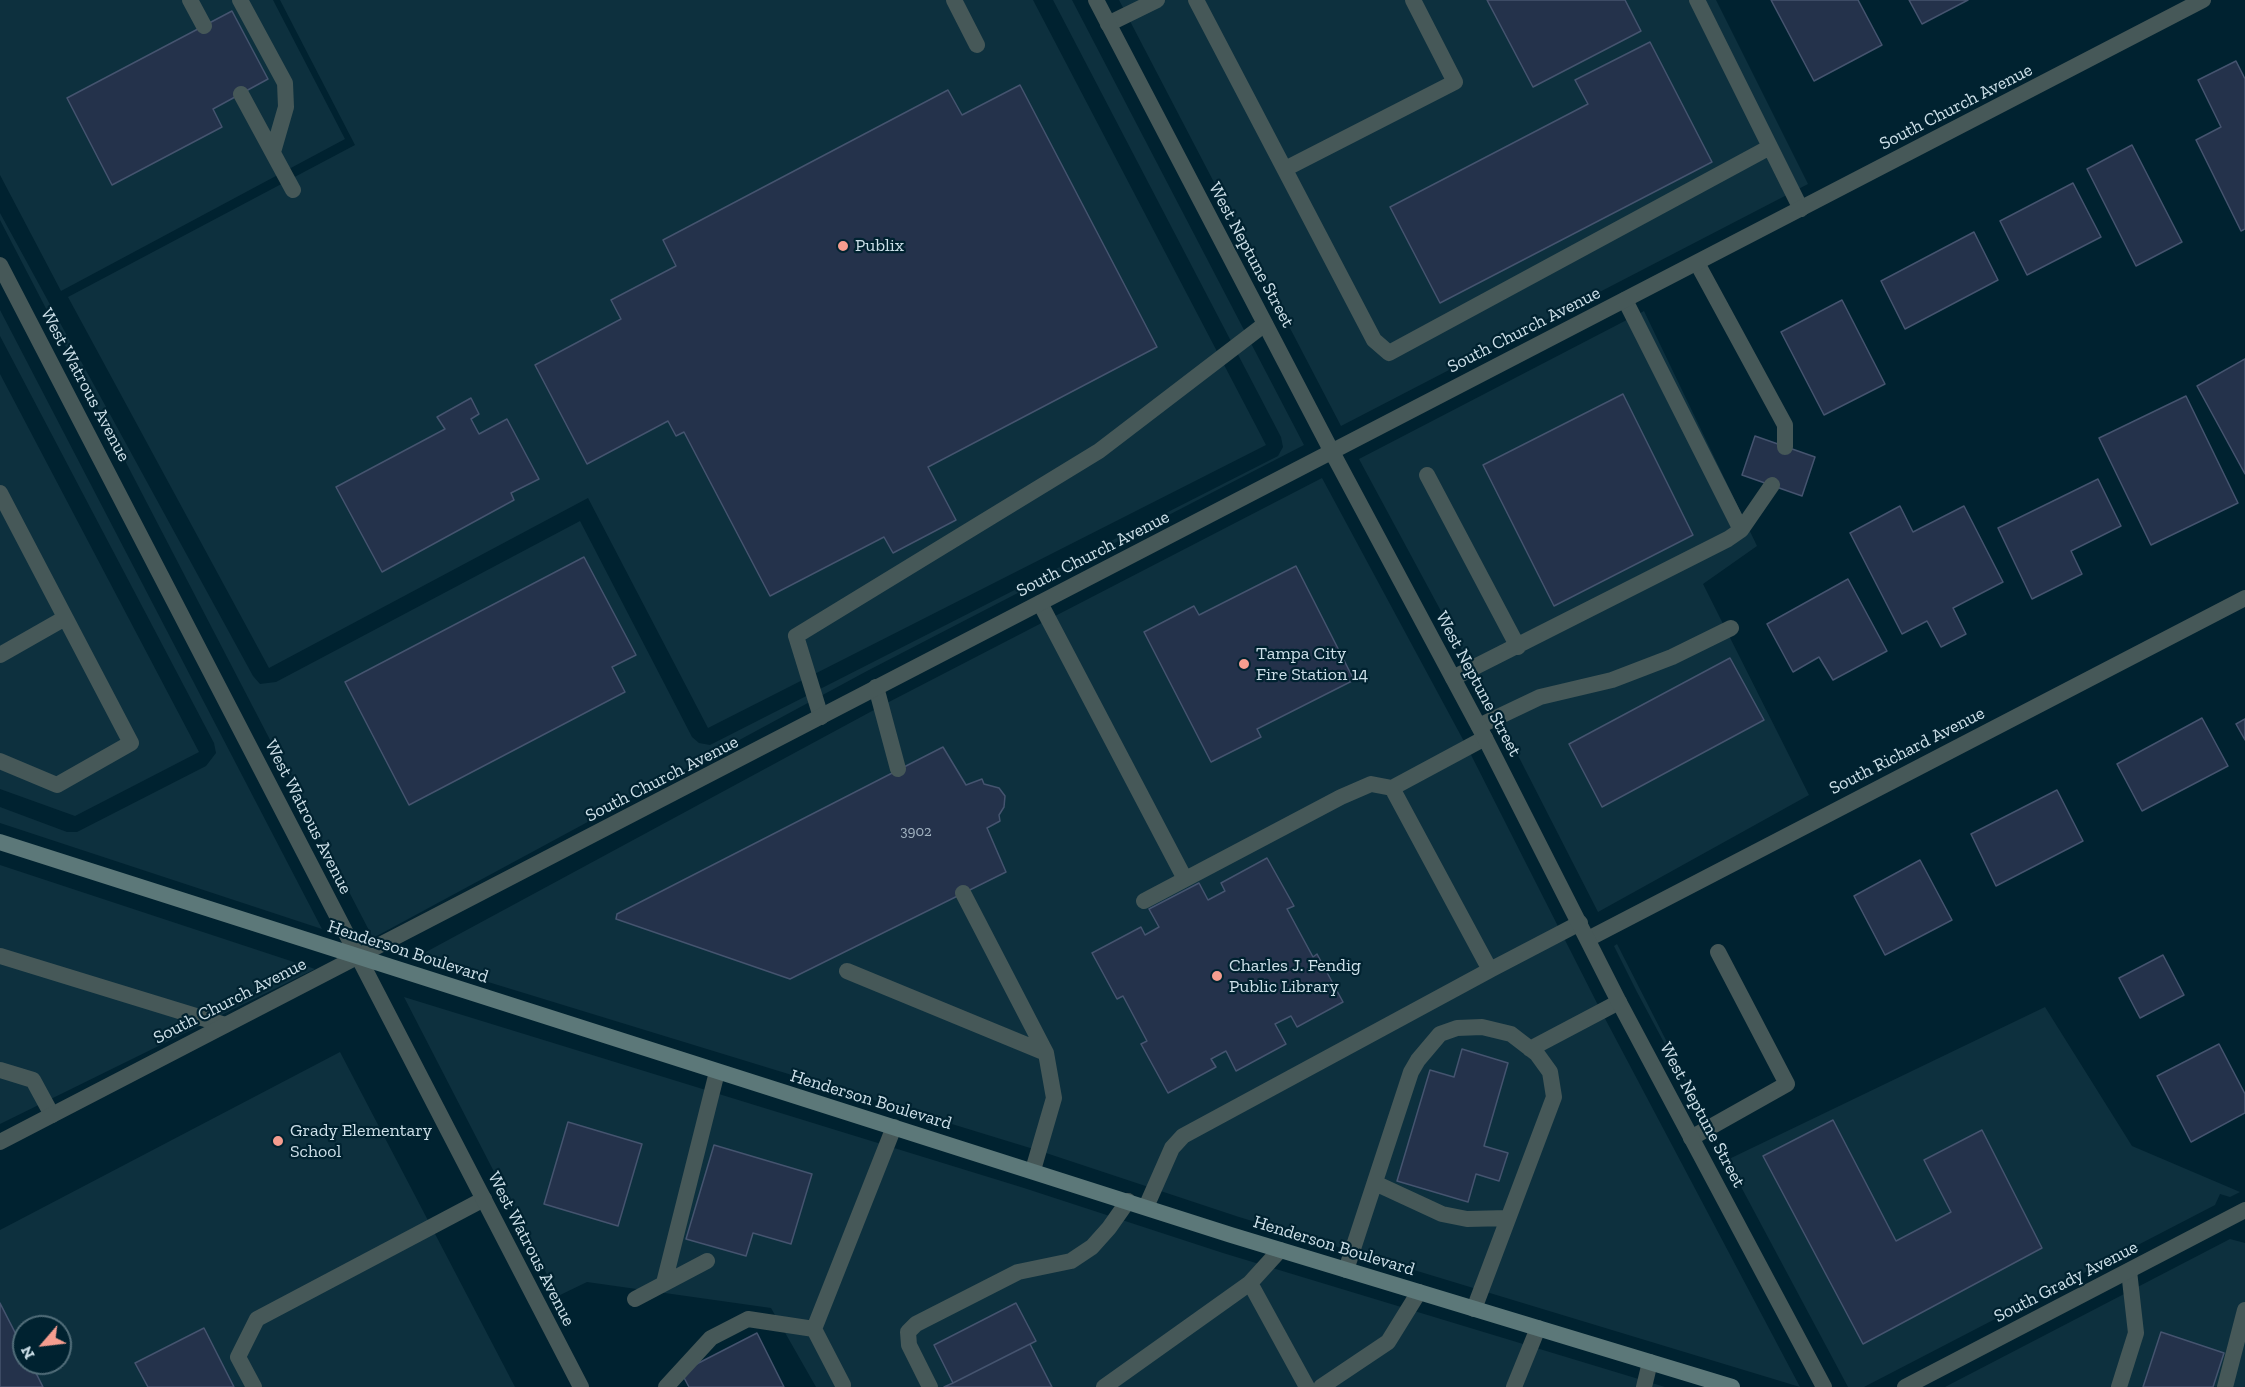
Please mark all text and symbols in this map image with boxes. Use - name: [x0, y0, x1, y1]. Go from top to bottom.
- street label: South Church Avenue: [1876, 59, 2036, 155]
- street label: West Neptune Street: [1204, 179, 1298, 331]
- place label: Publix: [855, 235, 904, 257]
- marker: Publix: [836, 239, 850, 253]
- street label: South Church Avenue: [1444, 282, 1604, 378]
- street label: West Watrous Avenue: [35, 305, 135, 465]
- street label: South Church Avenue: [1013, 506, 1173, 602]
- street label: West Neptune Street: [1431, 608, 1525, 760]
- place label: Tampa City Fire Station 14: [1256, 643, 1368, 686]
- marker: Tampa City Fire Station 14: [1237, 657, 1251, 671]
- street label: South Richard Avenue: [1826, 702, 1988, 800]
- street label: South Church Avenue: [582, 731, 742, 827]
- street label: West Watrous Avenue: [260, 736, 356, 898]
- house number: 3902: [900, 823, 932, 841]
- street label: Henderson Boulevard: [325, 916, 491, 988]
- street label: South Church Avenue: [150, 953, 310, 1049]
- place label: Charles J. Fendig Public Library: [1229, 955, 1361, 998]
- marker: Charles J. Fendig Public Library: [1210, 969, 1224, 983]
- street label: West Neptune Street: [1655, 1039, 1749, 1191]
- street label: Henderson Boulevard: [788, 1065, 954, 1135]
- place label: Grady Elementary School: [290, 1120, 432, 1162]
- marker: Grady Elementary School: [271, 1134, 285, 1148]
- street label: West Watrous Avenue: [483, 1168, 579, 1330]
- street label: Henderson Boulevard: [1251, 1211, 1417, 1281]
- street label: South Grady Avenue: [1990, 1236, 2142, 1328]
- north arrow: [12, 1315, 72, 1375]
- text: N: [16, 1343, 39, 1363]

